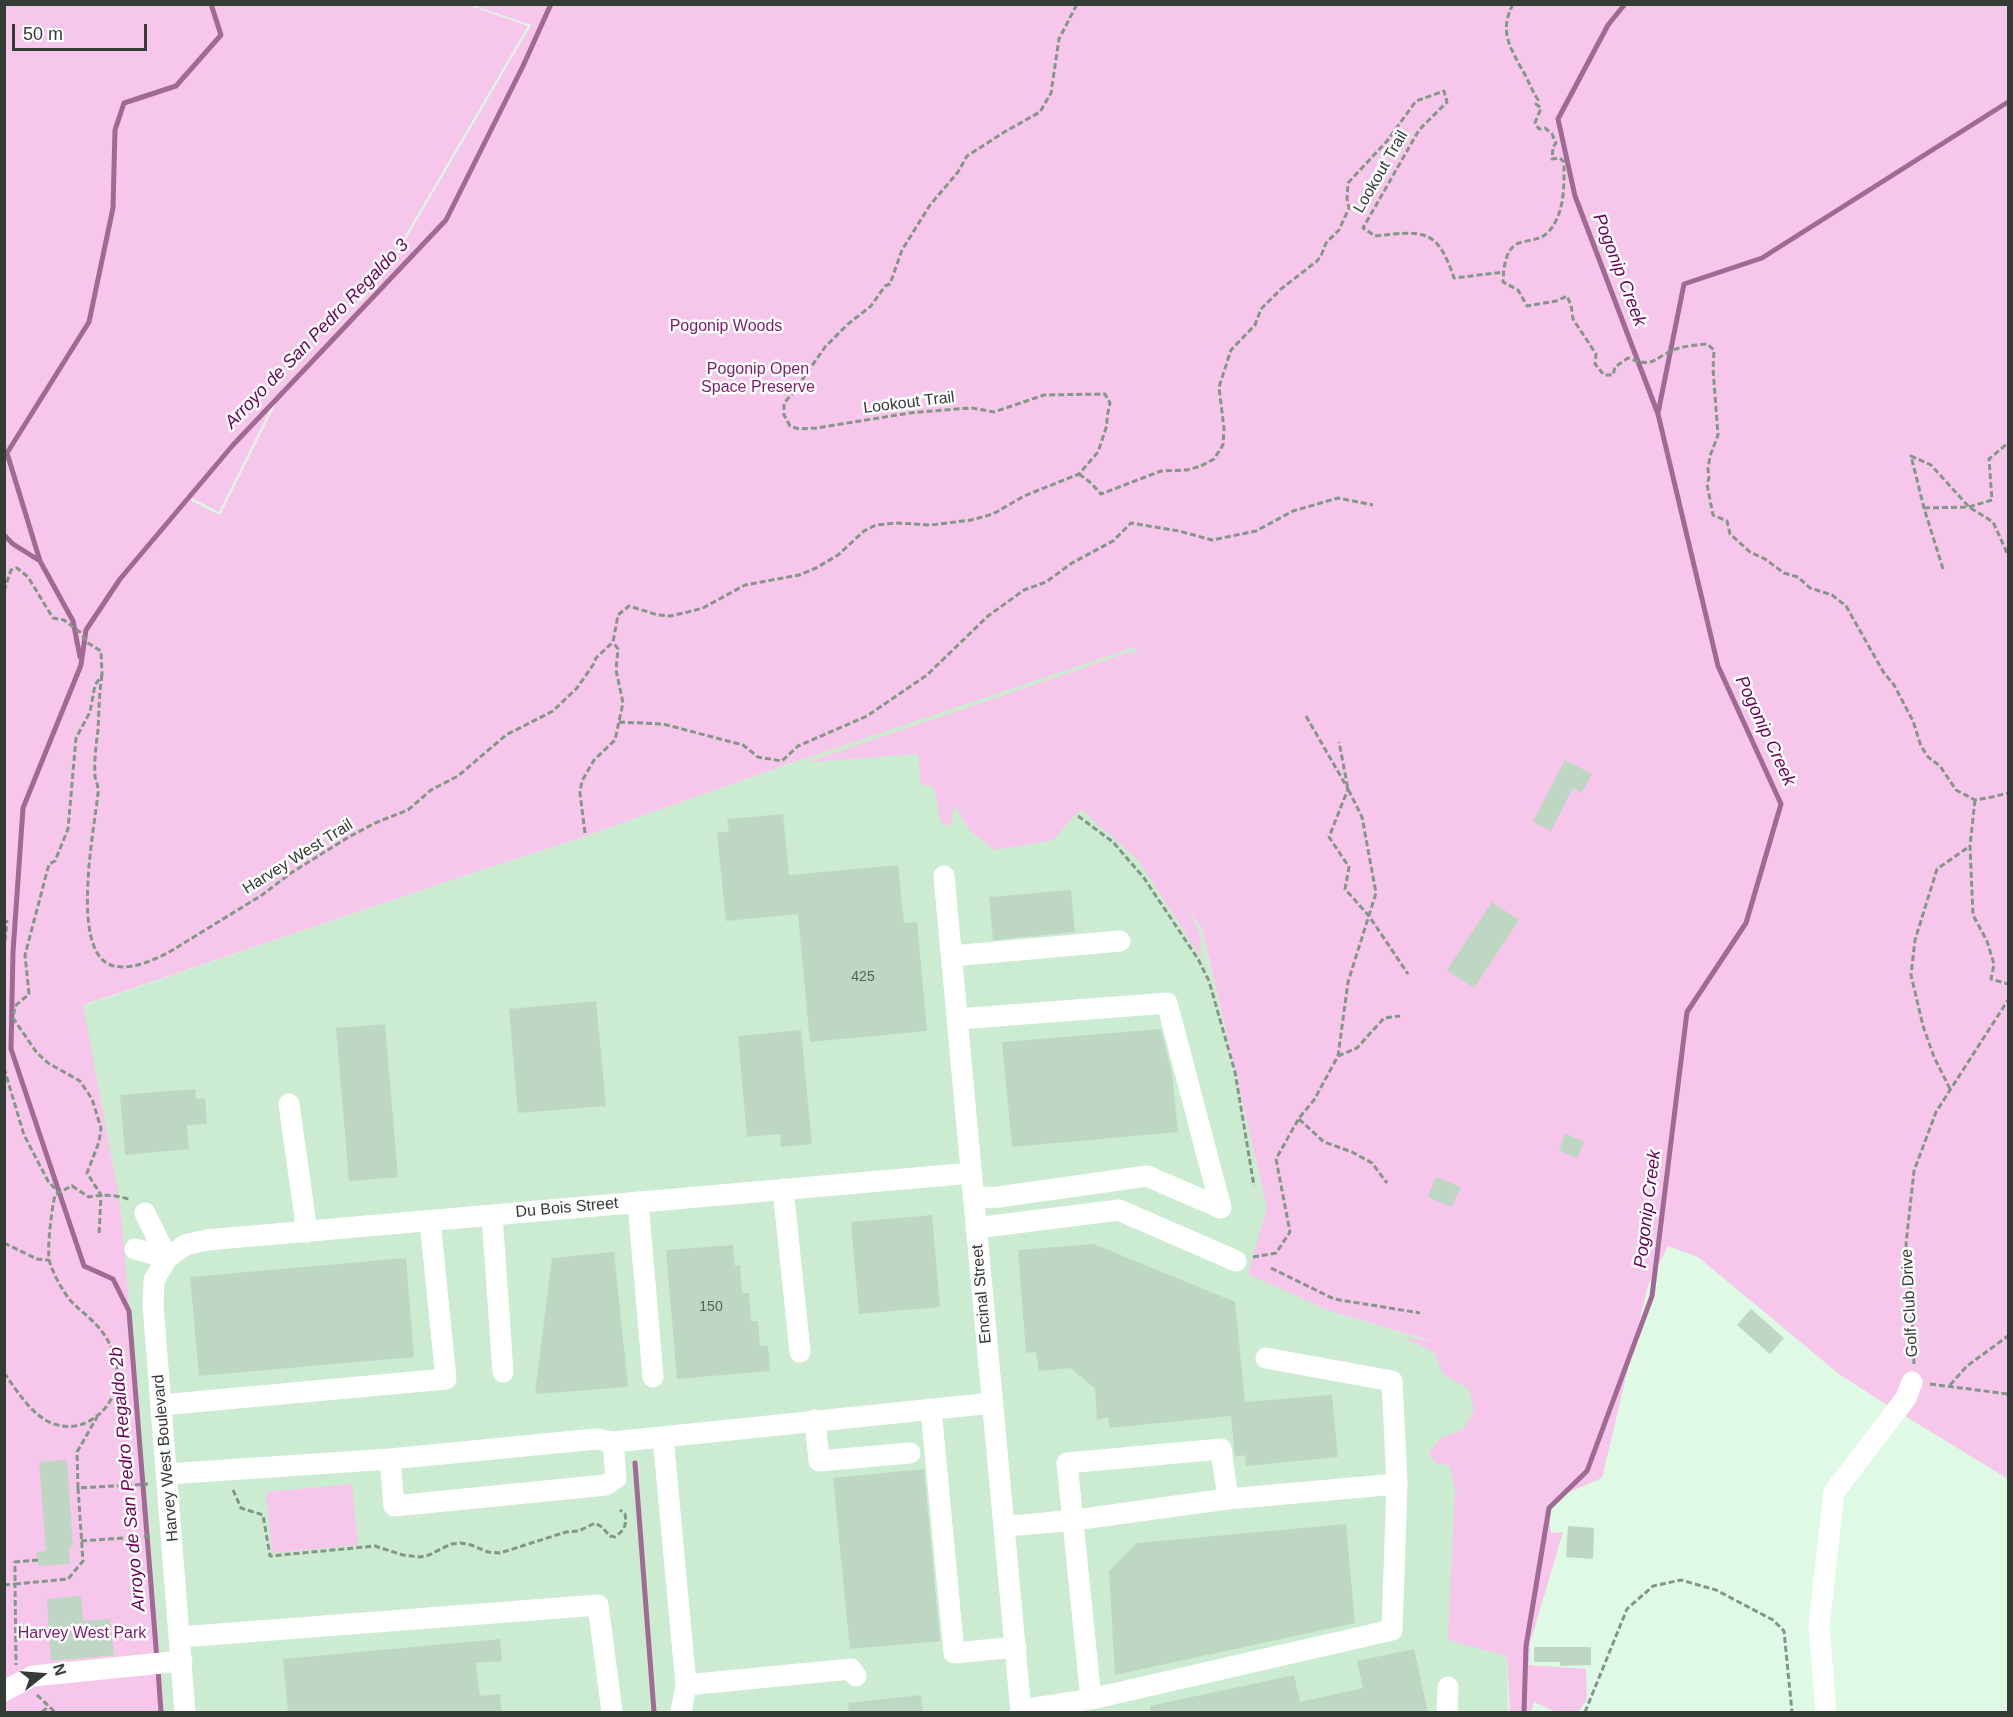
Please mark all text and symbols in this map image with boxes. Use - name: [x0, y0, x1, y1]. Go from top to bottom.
- scale bar: [15, 12, 150, 50]
- text: 50 m: [23, 24, 63, 44]
- street label: Lookout Trail: [1350, 127, 1412, 217]
- water label: Pogonip Creek: [1588, 211, 1650, 329]
- water label: Arroyo de San Pedro Regaldo 3: [221, 235, 413, 433]
- park label: Pogonip Woods: [670, 317, 782, 337]
- park label: Pogonip Open Space Preserve: [701, 360, 815, 398]
- street label: Lookout Trail: [862, 388, 956, 418]
- water label: Pogonip Creek: [1730, 672, 1800, 790]
- street label: Harvey West Trail: [239, 815, 357, 899]
- house number: 425: [851, 969, 875, 985]
- water label: Pogonip Creek: [1630, 1149, 1666, 1269]
- street label: Du Bois Street: [515, 1194, 619, 1222]
- street label: Encinal Street: [968, 1244, 996, 1344]
- street label: Golf Club Drive: [1898, 1248, 1922, 1358]
- house number: 150: [699, 1299, 723, 1315]
- water label: Arroyo de San Pedro Regaldo 2b: [106, 1346, 150, 1612]
- street label: Harvey West Boulevard: [149, 1374, 183, 1542]
- park label: Harvey West Park: [18, 1624, 146, 1644]
- north arrow: [12, 1645, 72, 1705]
- text: N: [50, 1662, 70, 1678]

